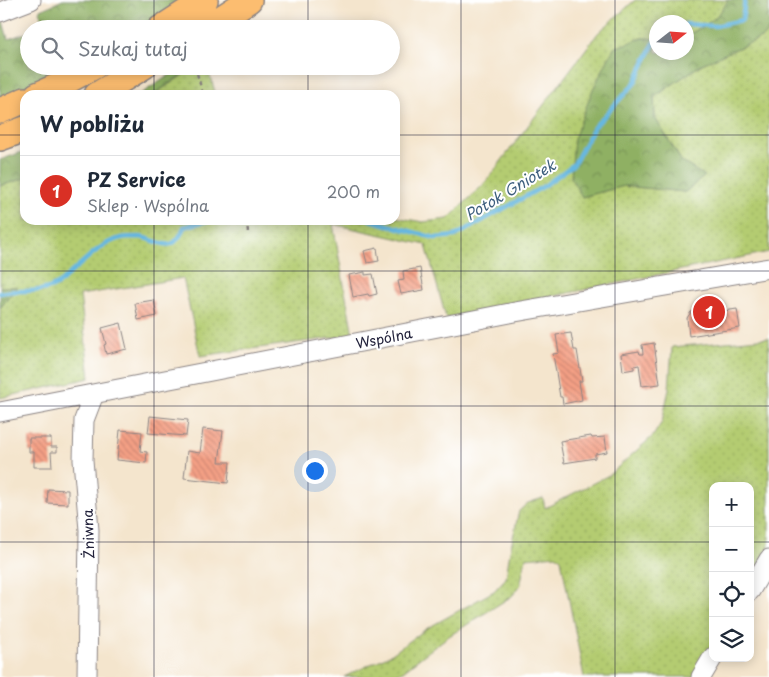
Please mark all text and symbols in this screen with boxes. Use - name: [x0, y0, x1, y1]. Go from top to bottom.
- north arrow: [649, 15, 694, 60]
- search box: [20, 20, 400, 75]
- icon: search: [38, 34, 66, 62]
- text: Szukaj tutaj: [78, 34, 188, 62]
- text: W pobliżu: [40, 107, 145, 139]
- water label: Potok Gniotek: [460, 152, 560, 225]
- text: PZ Service: [87, 165, 186, 193]
- text: 1: [52, 179, 60, 203]
- text: 200 m: [327, 179, 380, 203]
- text: Sklep · Wspólna: [87, 193, 209, 217]
- pin: 1: [693, 293, 725, 331]
- street label: Wspólna: [354, 322, 414, 354]
- your location: [302, 458, 328, 484]
- map controls: [709, 482, 754, 662]
- button: +: [709, 482, 754, 527]
- street label: Żniwna: [77, 508, 99, 559]
- button: −: [709, 527, 754, 572]
- button: locate: [709, 572, 754, 617]
- button: layers: [709, 617, 754, 662]

